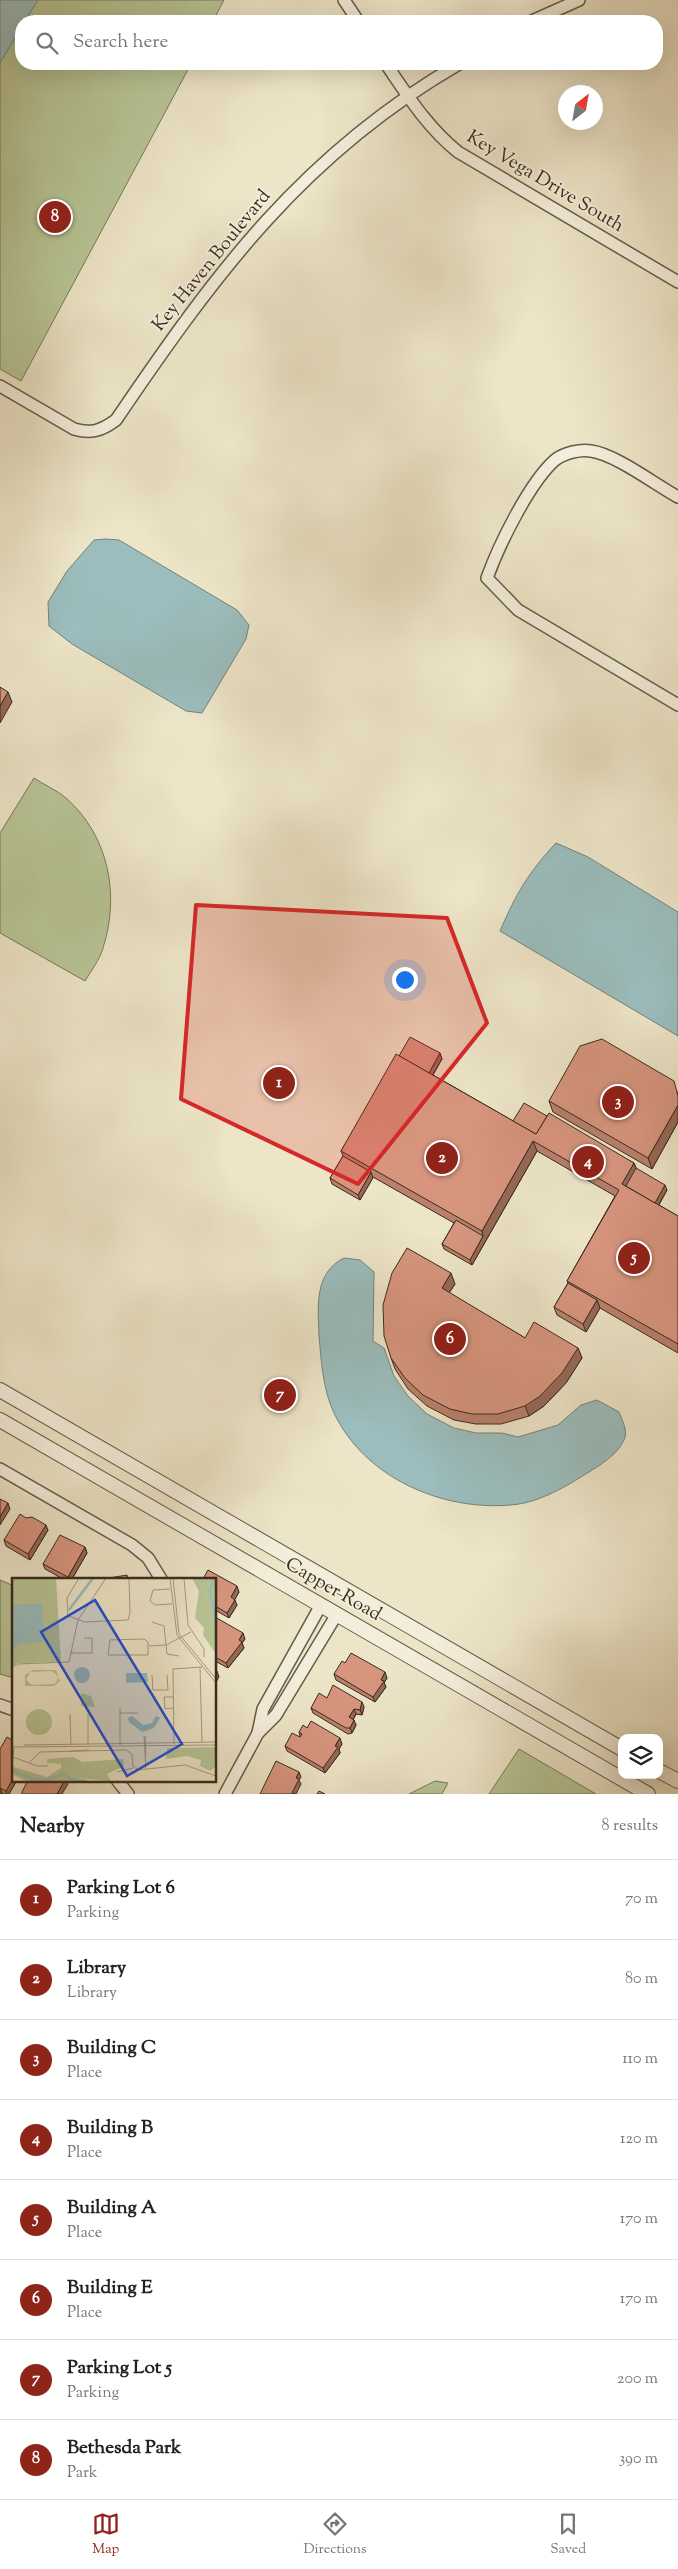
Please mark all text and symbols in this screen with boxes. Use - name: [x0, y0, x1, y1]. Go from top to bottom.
- search box: [15, 15, 663, 70]
- icon: search: [33, 29, 61, 57]
- text: Search here: [73, 29, 168, 56]
- north arrow: [558, 85, 603, 130]
- street label: Key Vega Drive South: [461, 124, 629, 240]
- street label: Key Haven Boulevard: [146, 184, 278, 338]
- pin: 8: [39, 198, 71, 236]
- your location: [392, 967, 418, 993]
- pin: 1: [263, 1064, 295, 1102]
- pin: 3: [602, 1083, 634, 1121]
- pin: 2: [426, 1139, 458, 1177]
- pin: 4: [572, 1143, 604, 1181]
- pin: 5: [618, 1239, 650, 1277]
- pin: 6: [434, 1320, 466, 1358]
- pin: 7: [264, 1376, 296, 1414]
- street label: Capper Road: [280, 1551, 386, 1629]
- inset map: [12, 1578, 216, 1781]
- map controls: [618, 1734, 663, 1779]
- button: layers: [618, 1734, 663, 1779]
- text: Nearby: [20, 1812, 85, 1842]
- text: 8 results: [602, 1815, 658, 1838]
- text: Parking Lot 6: [67, 1875, 175, 1902]
- text: 1: [33, 1888, 39, 1911]
- text: 70 m: [625, 1888, 658, 1911]
- text: Parking: [67, 1902, 119, 1925]
- text: Library: [67, 1955, 126, 1982]
- text: 2: [32, 1968, 40, 1991]
- text: 80 m: [625, 1968, 658, 1991]
- text: Library: [67, 1982, 117, 2005]
- text: Building C: [67, 2035, 156, 2062]
- text: 3: [33, 2048, 39, 2071]
- text: 110 m: [622, 2048, 658, 2071]
- text: Place: [67, 2062, 102, 2085]
- text: Building B: [67, 2115, 153, 2142]
- text: 4: [32, 2128, 40, 2151]
- text: 120 m: [620, 2128, 658, 2151]
- text: Place: [67, 2142, 102, 2165]
- text: Building A: [67, 2195, 156, 2222]
- text: 5: [33, 2208, 39, 2231]
- text: 170 m: [620, 2208, 658, 2231]
- text: Place: [67, 2222, 102, 2245]
- text: Building E: [67, 2275, 152, 2302]
- text: 6: [32, 2288, 40, 2311]
- text: 170 m: [620, 2288, 658, 2311]
- text: Place: [67, 2302, 102, 2325]
- text: Parking Lot 5: [67, 2355, 172, 2382]
- text: 7: [32, 2368, 40, 2391]
- text: 200 m: [617, 2368, 658, 2391]
- text: Parking: [67, 2382, 119, 2405]
- text: Bethesda Park: [67, 2435, 181, 2462]
- text: 8: [32, 2448, 40, 2471]
- text: 390 m: [619, 2448, 658, 2471]
- text: Park: [67, 2462, 98, 2485]
- tab: Map: [92, 2510, 120, 2560]
- tab: Directions: [303, 2510, 367, 2560]
- tab: Saved: [550, 2510, 586, 2560]

